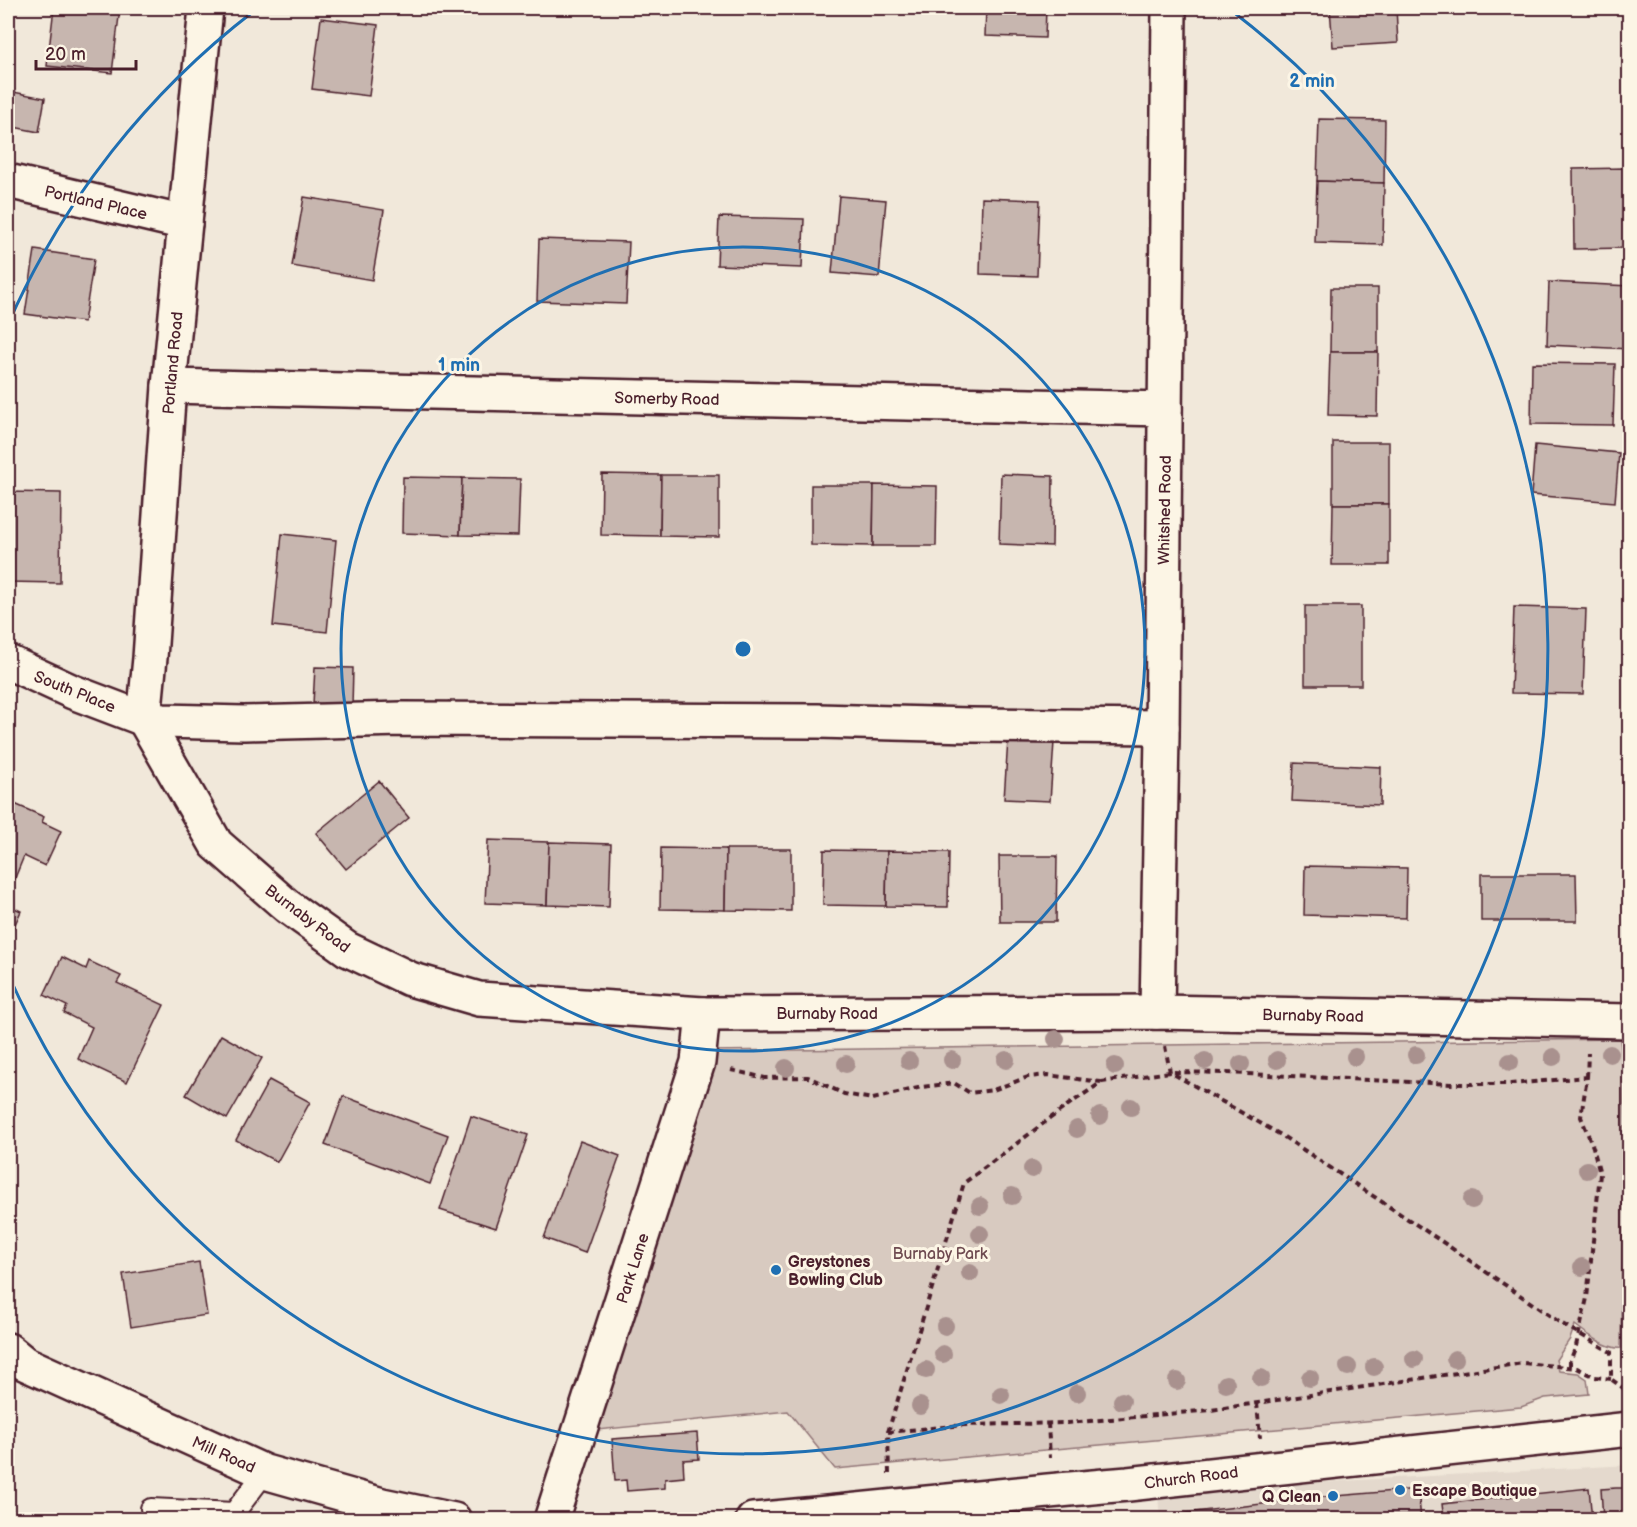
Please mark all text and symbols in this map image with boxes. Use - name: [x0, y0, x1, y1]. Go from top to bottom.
- scale bar: [36, 33, 136, 71]
- text: 20 m: [45, 44, 86, 65]
- text: 2 min: [1289, 71, 1335, 92]
- street label: Portland Place: [42, 182, 149, 225]
- street label: Portland Road: [160, 311, 187, 415]
- text: 1 min: [438, 355, 480, 376]
- street label: Somerby Road: [614, 389, 720, 410]
- street label: Whitshed Road: [1155, 455, 1176, 565]
- centre of rings: [733, 639, 753, 659]
- street label: South Place: [31, 667, 118, 718]
- street label: Burnaby Road: [261, 881, 353, 957]
- street label: Burnaby Road: [776, 1005, 878, 1024]
- street label: Burnaby Road: [1262, 1006, 1364, 1027]
- street label: Park Lane: [613, 1230, 654, 1306]
- park label: Burnaby Park: [892, 1245, 988, 1264]
- place label: Greystones Bowling Club: [788, 1253, 883, 1290]
- marker: Greystones Bowling Club: [769, 1263, 783, 1277]
- street label: Mill Road: [189, 1433, 258, 1478]
- street label: Church Road: [1143, 1463, 1239, 1494]
- place label: Escape Boutique: [1412, 1482, 1537, 1501]
- marker: Escape Boutique: [1393, 1483, 1407, 1497]
- place label: Q Clean: [1262, 1488, 1321, 1507]
- marker: Q Clean: [1326, 1489, 1340, 1503]

